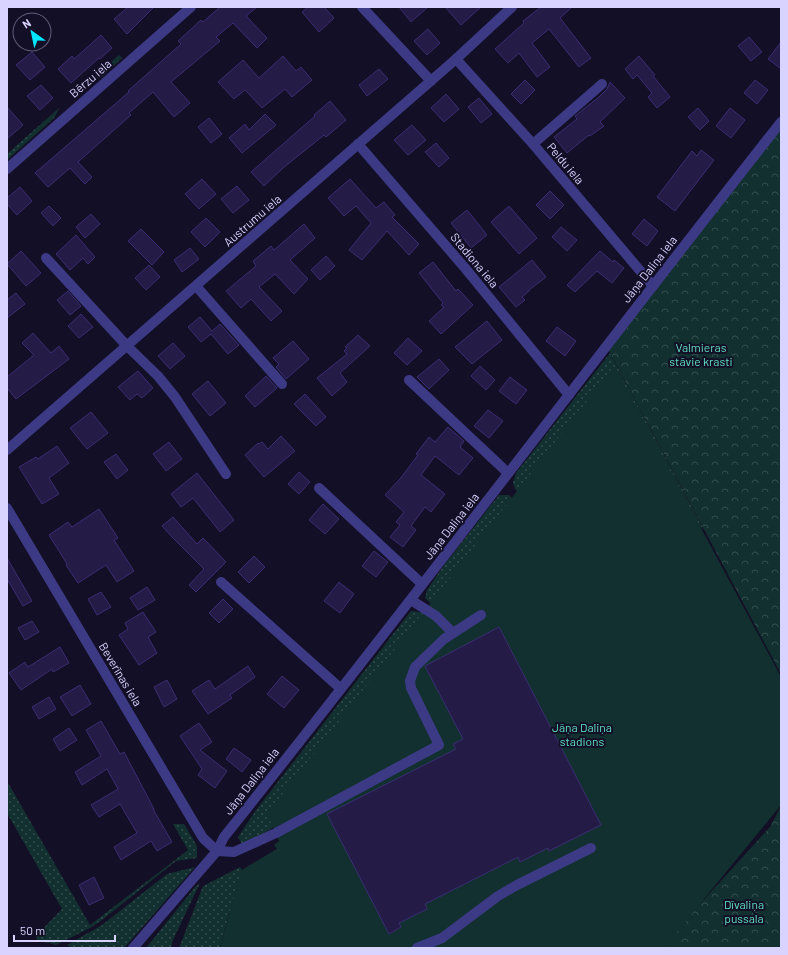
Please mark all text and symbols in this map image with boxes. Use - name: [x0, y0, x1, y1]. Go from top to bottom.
- north arrow: [12, 12, 52, 52]
- text: N: [20, 16, 33, 31]
- street label: Bērzu iela: [66, 56, 114, 100]
- street label: Peldu iela: [545, 139, 587, 187]
- street label: Austrumu iela: [220, 191, 284, 249]
- street label: Stadiona iela: [448, 230, 502, 290]
- street label: Jāņa Daliņa iela: [619, 233, 679, 305]
- park label: Valmieras stāvie krasti: [669, 340, 733, 368]
- street label: Jāņa Daliņa iela: [421, 490, 481, 562]
- street label: Beverīnas iela: [97, 640, 145, 708]
- park label: Jāņa Daliņa stadions: [552, 720, 612, 748]
- street label: Jāņa Daliņa iela: [221, 745, 281, 817]
- park label: Dīvaliņa pussala: [724, 897, 764, 925]
- scale bar: [14, 917, 115, 943]
- text: 50 m: [20, 923, 45, 937]

